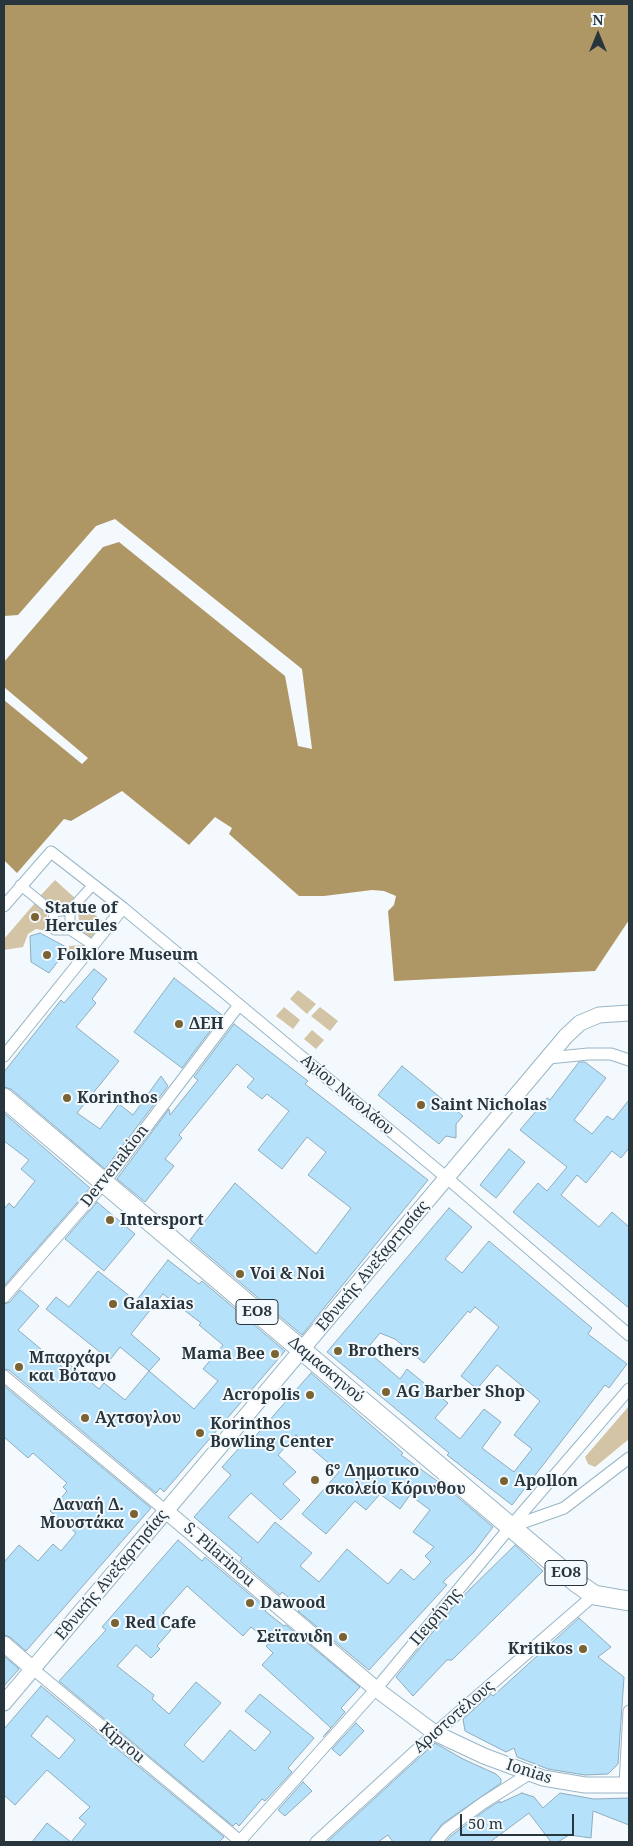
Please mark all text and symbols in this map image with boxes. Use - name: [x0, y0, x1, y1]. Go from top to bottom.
- north arrow: [573, 10, 623, 60]
- text: N: [592, 10, 604, 29]
- place label: Statue of Hercules: [45, 898, 117, 936]
- marker: Statue of Hercules: [29, 911, 41, 923]
- place label: Folklore Museum: [57, 945, 198, 965]
- marker: Folklore Museum: [41, 949, 53, 961]
- place label: ΔΕΗ: [189, 1014, 224, 1034]
- marker: ΔΕΗ: [173, 1018, 185, 1030]
- street label: Αγίου Νικολάου: [297, 1051, 397, 1139]
- place label: Korinthos: [77, 1088, 158, 1108]
- marker: Korinthos: [61, 1092, 73, 1104]
- place label: Saint Nicholas: [431, 1095, 547, 1115]
- marker: Saint Nicholas: [415, 1099, 427, 1111]
- street label: Dervenakion: [77, 1121, 153, 1211]
- street label: Εθνικής Ανεξαρτησίας: [313, 1197, 433, 1335]
- place label: Intersport: [120, 1210, 204, 1230]
- marker: Intersport: [104, 1214, 116, 1226]
- place label: Voi & Noi: [250, 1264, 325, 1284]
- marker: Voi & Noi: [234, 1268, 246, 1280]
- place label: Galaxias: [123, 1294, 193, 1314]
- marker: Galaxias: [107, 1298, 119, 1310]
- road number: ΕΟ8: [236, 1300, 278, 1324]
- street label: Δαμασκηνού: [284, 1333, 368, 1407]
- place label: Brothers: [348, 1341, 419, 1361]
- place label: Mama Bee: [182, 1344, 265, 1364]
- marker: Brothers: [332, 1345, 344, 1357]
- place label: Μπαρχάρι και Βὀτανο: [29, 1348, 116, 1386]
- marker: Mama Bee: [269, 1348, 281, 1360]
- marker: Μπαρχάρι και Βὀτανο: [13, 1361, 25, 1373]
- place label: AG Barber Shop: [396, 1382, 525, 1402]
- place label: Acropolis: [223, 1385, 300, 1405]
- marker: AG Barber Shop: [380, 1386, 392, 1398]
- marker: Acropolis: [304, 1389, 316, 1401]
- place label: Αχτσογλου: [95, 1408, 181, 1428]
- marker: Αχτσογλου: [79, 1412, 91, 1424]
- place label: Korinthos Bowling Center: [210, 1414, 334, 1452]
- marker: Korinthos Bowling Center: [194, 1427, 206, 1439]
- place label: 6° Δημοτικο σκολείο Κόρινθου: [325, 1461, 466, 1499]
- place label: Apollon: [514, 1471, 578, 1491]
- marker: 6° Δημοτικο σκολείο Κόρινθου: [309, 1474, 321, 1486]
- marker: Apollon: [498, 1475, 510, 1487]
- place label: Δαναή Δ. Μουστάκα: [40, 1495, 124, 1533]
- street label: Εθνικής Ανεξαρτησίας: [52, 1506, 172, 1644]
- marker: Δαναή Δ. Μουστάκα: [128, 1508, 140, 1520]
- street label: S. Pilarinou: [180, 1519, 258, 1591]
- road number: ΕΟ8: [545, 1560, 587, 1586]
- street label: Πειρήνης: [406, 1584, 466, 1650]
- place label: Dawood: [260, 1593, 326, 1613]
- marker: Dawood: [244, 1597, 256, 1609]
- place label: Red Cafe: [125, 1613, 196, 1633]
- marker: Red Cafe: [109, 1617, 121, 1629]
- place label: Σεϊτανιδη: [256, 1627, 333, 1647]
- marker: Σεϊτανιδη: [337, 1631, 349, 1643]
- place label: Kritikos: [508, 1639, 573, 1659]
- marker: Kritikos: [577, 1643, 589, 1655]
- street label: Αριστοτέλους: [410, 1677, 498, 1757]
- street label: Kiprou: [96, 1719, 148, 1767]
- street label: Ionias: [504, 1756, 554, 1788]
- scale bar: [463, 1804, 577, 1836]
- text: 50 m: [468, 1813, 503, 1833]

